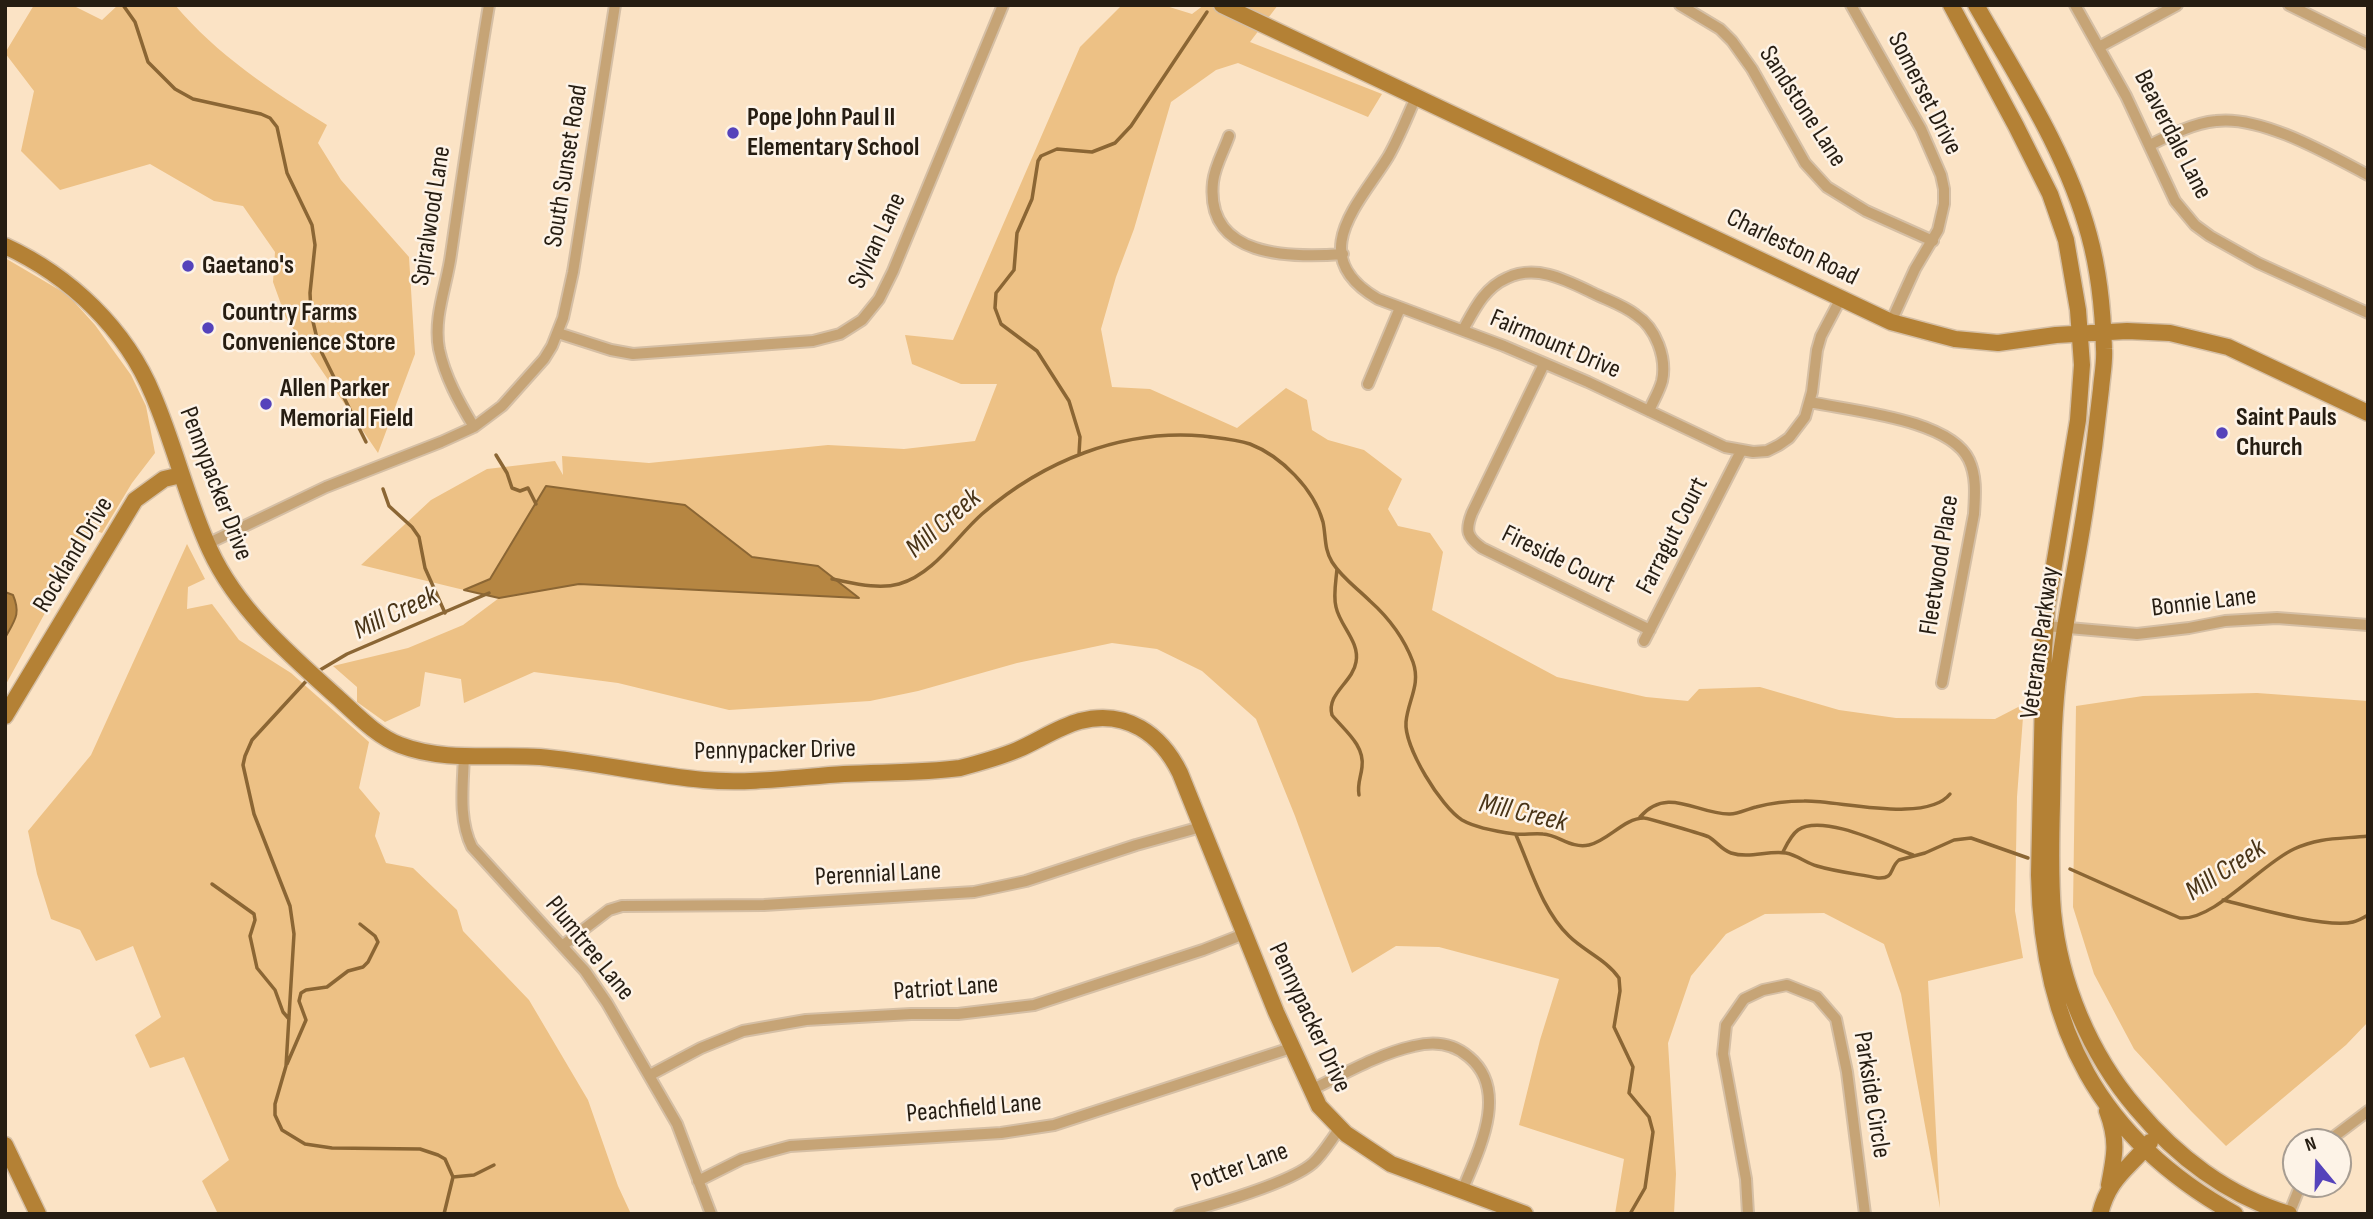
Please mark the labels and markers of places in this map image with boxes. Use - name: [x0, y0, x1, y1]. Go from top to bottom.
- place label: Pope John Paul II Elementary School: [747, 102, 919, 164]
- marker: Pope John Paul II Elementary School: [725, 125, 741, 141]
- place label: Gaetano's: [202, 250, 294, 282]
- marker: Gaetano's: [180, 258, 196, 274]
- place label: Country Farms Convenience Store: [222, 297, 396, 358]
- marker: Country Farms Convenience Store: [200, 320, 216, 336]
- place label: Allen Parker Memorial Field: [280, 373, 413, 434]
- marker: Allen Parker Memorial Field: [258, 396, 274, 412]
- place label: Saint Pauls Church: [2236, 402, 2337, 464]
- marker: Saint Pauls Church: [2214, 425, 2230, 441]

